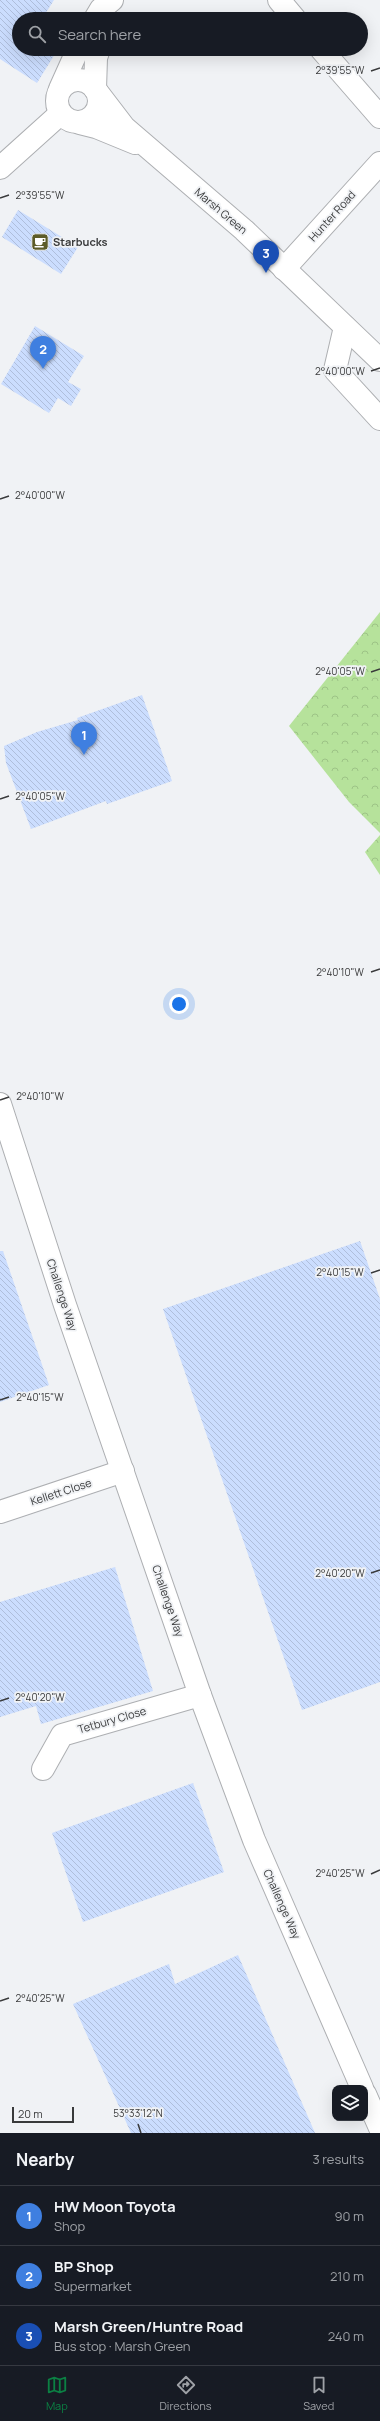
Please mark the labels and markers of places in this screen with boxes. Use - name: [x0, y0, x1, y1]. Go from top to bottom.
- cafe icon: Starbucks: [30, 232, 50, 252]
- place label: Starbucks: [53, 234, 108, 249]
- pin: 3: [253, 240, 279, 273]
- pin: 2: [30, 336, 56, 369]
- pin: 1: [71, 722, 97, 755]

